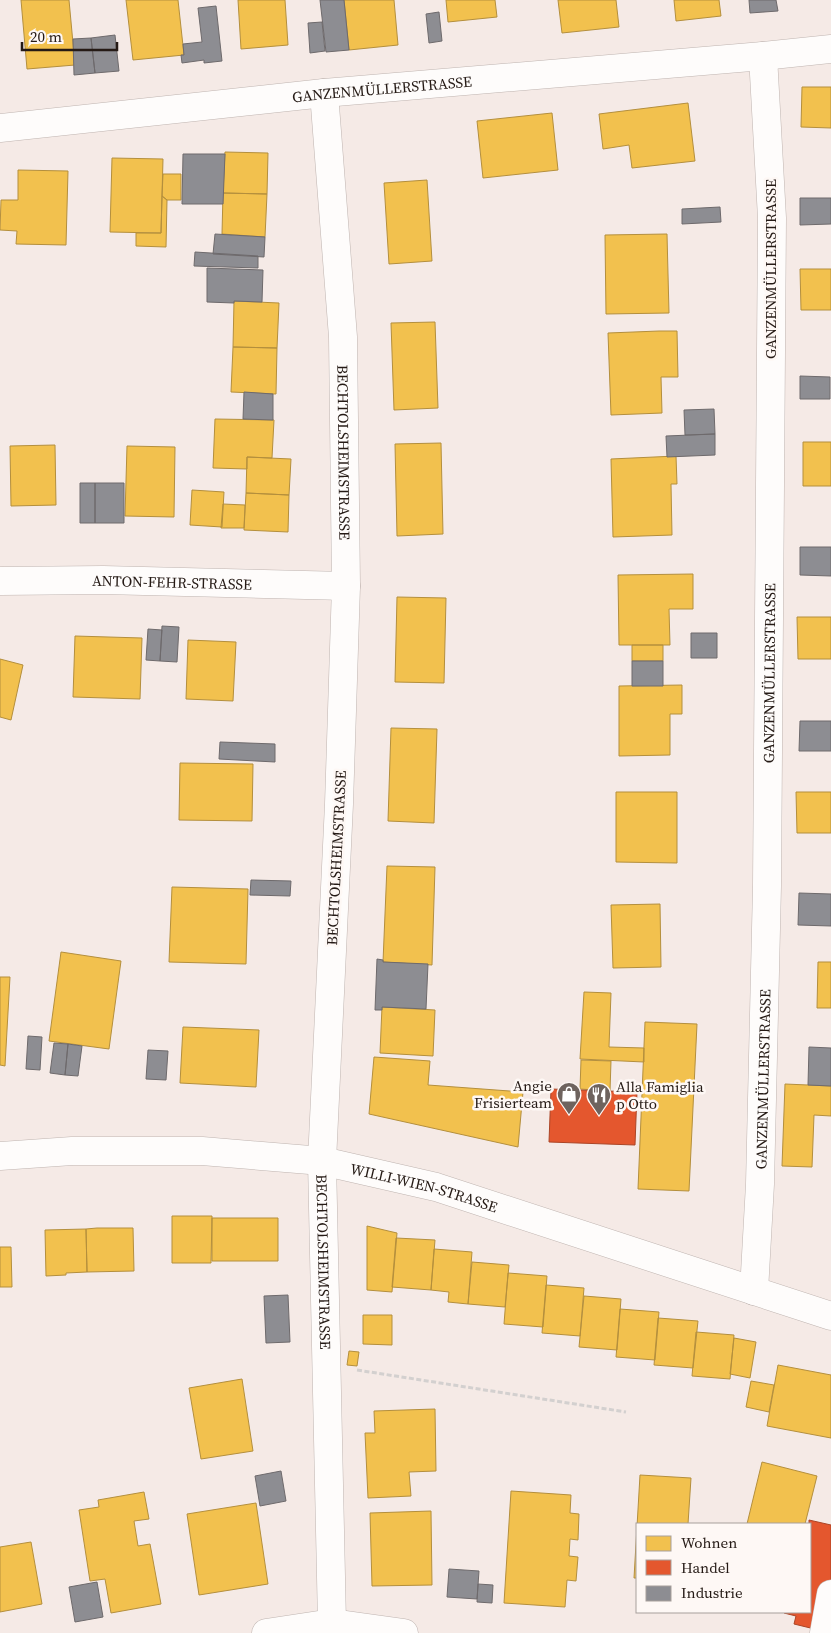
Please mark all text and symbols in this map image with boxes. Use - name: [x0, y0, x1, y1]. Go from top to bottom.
- scale bar: [22, 20, 118, 52]
- text: 20 m: [30, 26, 62, 47]
- street label: GANZENMÜLLERSTRASSE: [291, 70, 473, 107]
- street label: GANZENMÜLLERSTRASSE: [760, 179, 781, 359]
- street label: BECHTOLSHEIMSTRASSE: [333, 364, 356, 540]
- street label: ANTON-FEHR-STRASSE: [92, 569, 252, 594]
- street label: GANZENMÜLLERSTRASSE: [757, 583, 780, 763]
- street label: BECHTOLSHEIMSTRASSE: [321, 770, 351, 946]
- street label: GANZENMÜLLERSTRASSE: [750, 989, 775, 1169]
- place label: Angie Frisierteam: [474, 1075, 552, 1113]
- place label: Alla Famiglia p Otto: [616, 1076, 704, 1114]
- shop icon: Angie Frisierteam: [556, 1081, 582, 1115]
- restaurant icon: Alla Famiglia p Otto: [586, 1082, 612, 1116]
- street label: WILLI-WIEN-STRASSE: [348, 1157, 501, 1217]
- street label: BECHTOLSHEIMSTRASSE: [312, 1174, 337, 1350]
- legend: [636, 1523, 811, 1613]
- text: Wohnen: [681, 1532, 737, 1553]
- text: Handel: [681, 1557, 730, 1578]
- text: Industrie: [681, 1582, 743, 1603]

